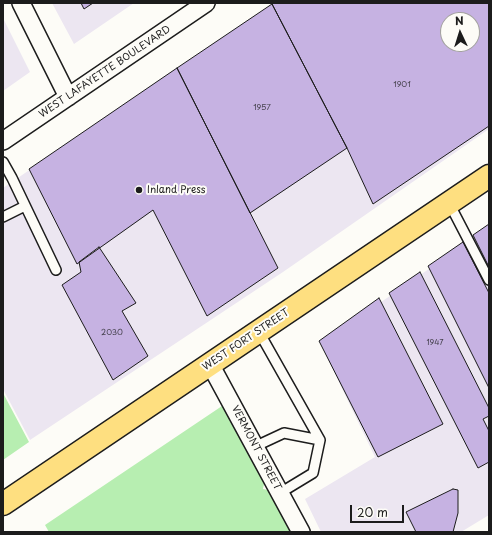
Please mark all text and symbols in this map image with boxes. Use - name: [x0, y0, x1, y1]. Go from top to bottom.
- north arrow: [440, 12, 480, 52]
- text: N: [454, 12, 464, 29]
- street label: WEST LAFAYETTE BOULEVARD: [37, 23, 173, 121]
- house number: 1901: [393, 80, 411, 90]
- house number: 1957: [253, 103, 271, 113]
- place label: Inland Press: [147, 184, 205, 196]
- marker: Inland Press: [134, 185, 144, 195]
- street label: WEST FORT STREET: [200, 307, 292, 373]
- house number: 2030: [101, 328, 123, 338]
- house number: 1947: [426, 338, 444, 348]
- street label: VERMONT STREET: [229, 404, 283, 492]
- scale bar: [352, 497, 406, 523]
- text: 20 m: [357, 503, 388, 521]

